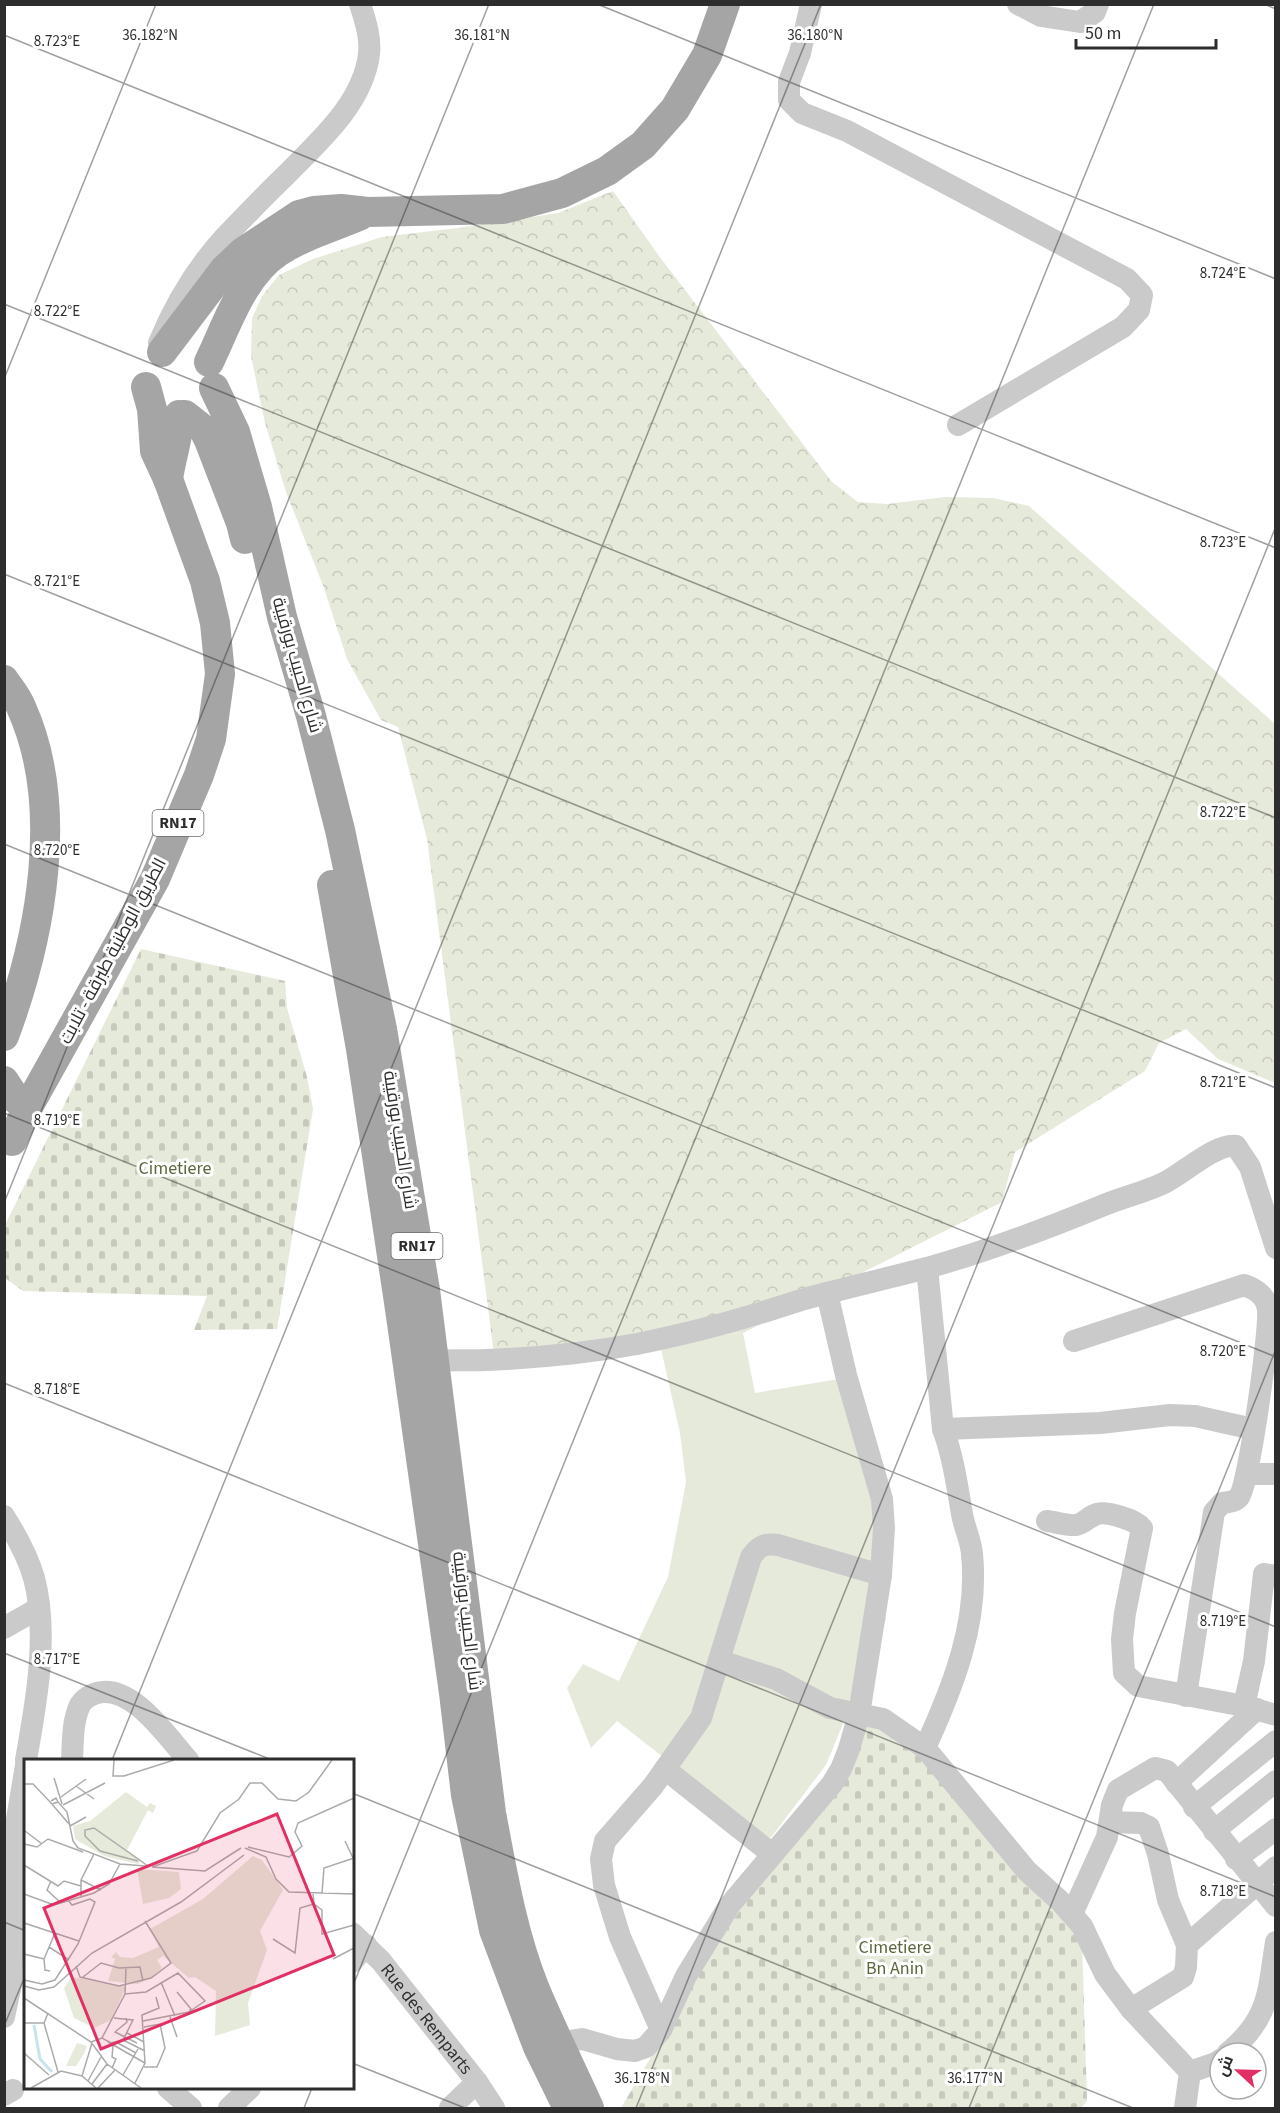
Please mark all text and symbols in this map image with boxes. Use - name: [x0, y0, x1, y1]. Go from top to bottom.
- scale bar: [1076, 12, 1216, 50]
- text: 50 m: [1085, 21, 1121, 46]
- text: 36.182°N: [122, 25, 178, 46]
- text: 36.181°N: [454, 25, 510, 46]
- text: 36.180°N: [787, 25, 843, 46]
- text: 8.723°E: [34, 31, 80, 52]
- text: 8.724°E: [1200, 263, 1246, 284]
- text: 8.722°E: [34, 301, 80, 322]
- text: 8.723°E: [1200, 532, 1246, 553]
- text: 8.721°E: [34, 571, 80, 592]
- street label: شارع الحبيب بورقيبة: [266, 594, 328, 736]
- text: 8.722°E: [1200, 802, 1246, 823]
- road number: RN17: [152, 810, 204, 836]
- text: 8.720°E: [34, 840, 80, 861]
- street label: الطريق الوطنية طبرقة - تلابت: [53, 854, 173, 1048]
- street label: شارع الحبيب بورقيبة: [377, 1069, 423, 1211]
- text: 8.721°E: [1200, 1072, 1246, 1093]
- text: 8.719°E: [34, 1110, 80, 1131]
- park label: Cimetiere: [139, 1156, 211, 1181]
- road number: RN17: [392, 1233, 442, 1259]
- text: 8.720°E: [1200, 1341, 1246, 1362]
- text: 8.718°E: [34, 1379, 80, 1400]
- street label: شارع الحبيب بورقيبة: [446, 1550, 488, 1692]
- text: 8.719°E: [1200, 1611, 1246, 1632]
- text: 8.717°E: [34, 1649, 80, 1670]
- inset map: [24, 1759, 354, 2089]
- text: 8.718°E: [1200, 1881, 1246, 1902]
- park label: Cimetiere Bn Anin: [859, 1935, 931, 1981]
- street label: Rue des Remparts: [375, 1958, 479, 2079]
- north arrow: [1208, 2041, 1268, 2101]
- text: ش: [1211, 2052, 1239, 2079]
- text: 36.178°N: [614, 2068, 670, 2089]
- text: 36.177°N: [947, 2068, 1003, 2089]

